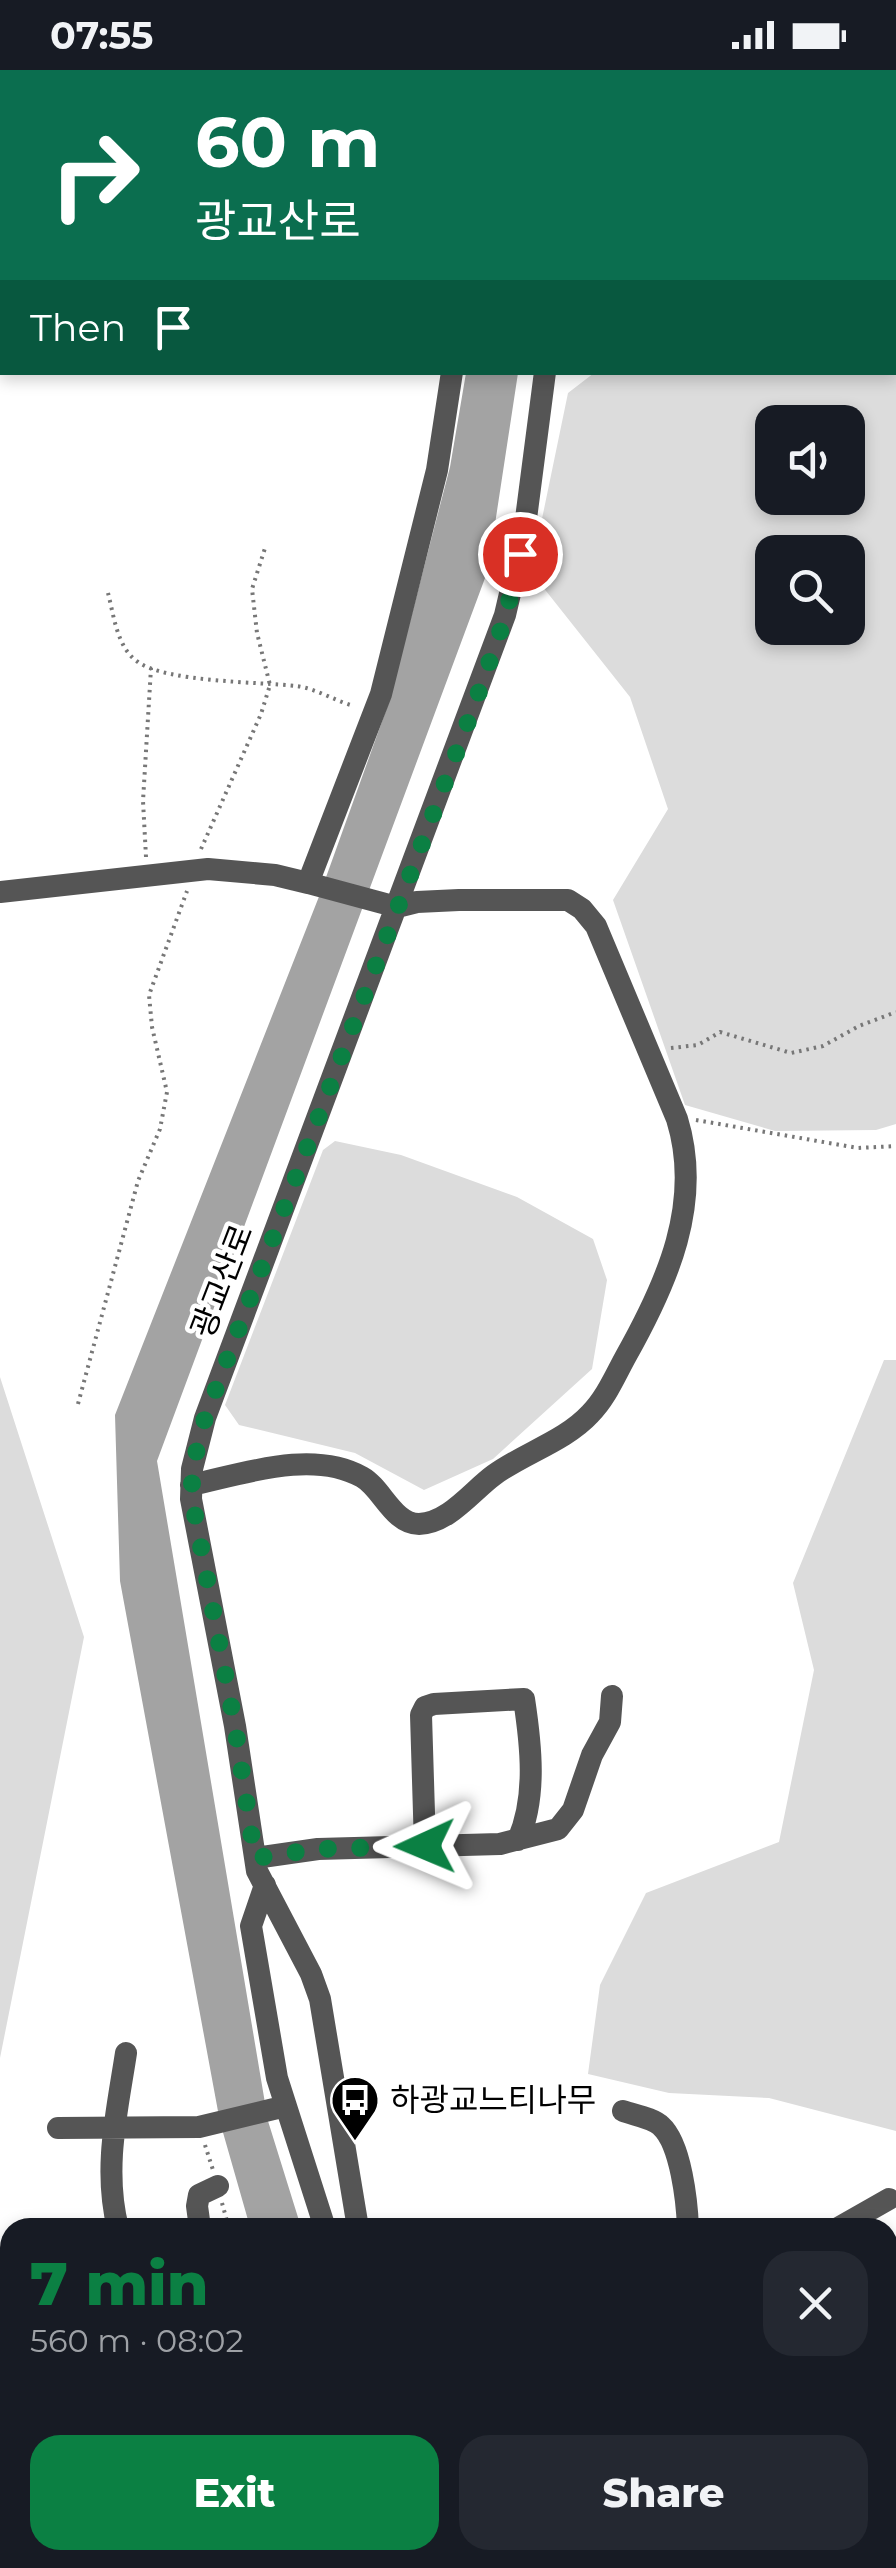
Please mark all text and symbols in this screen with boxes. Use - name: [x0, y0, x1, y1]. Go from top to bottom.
- text: 07:55: [50, 12, 153, 59]
- text: 60 m: [195, 99, 380, 185]
- icon: right: [30, 110, 160, 240]
- text: 광교산로: [195, 193, 361, 248]
- icon: arrive: [146, 300, 201, 355]
- text: Then: [30, 304, 126, 351]
- map controls: [755, 405, 865, 645]
- button: sound: [755, 405, 865, 515]
- pin: [478, 512, 563, 597]
- icon: arrive: [493, 527, 548, 582]
- button: search: [755, 535, 865, 645]
- street label: 광교산로: [182, 1219, 261, 1343]
- position arrow: [373, 1794, 477, 1898]
- bus stop icon: 하광교느티나무: [329, 2074, 381, 2142]
- place label: 하광교느티나무: [390, 2080, 596, 2119]
- text: 7 min: [30, 2247, 209, 2320]
- button: close: [763, 2251, 868, 2356]
- text: 560 m · 08:02: [30, 2321, 244, 2360]
- button: Exit: [30, 2435, 439, 2550]
- button: Share: [459, 2435, 868, 2550]

